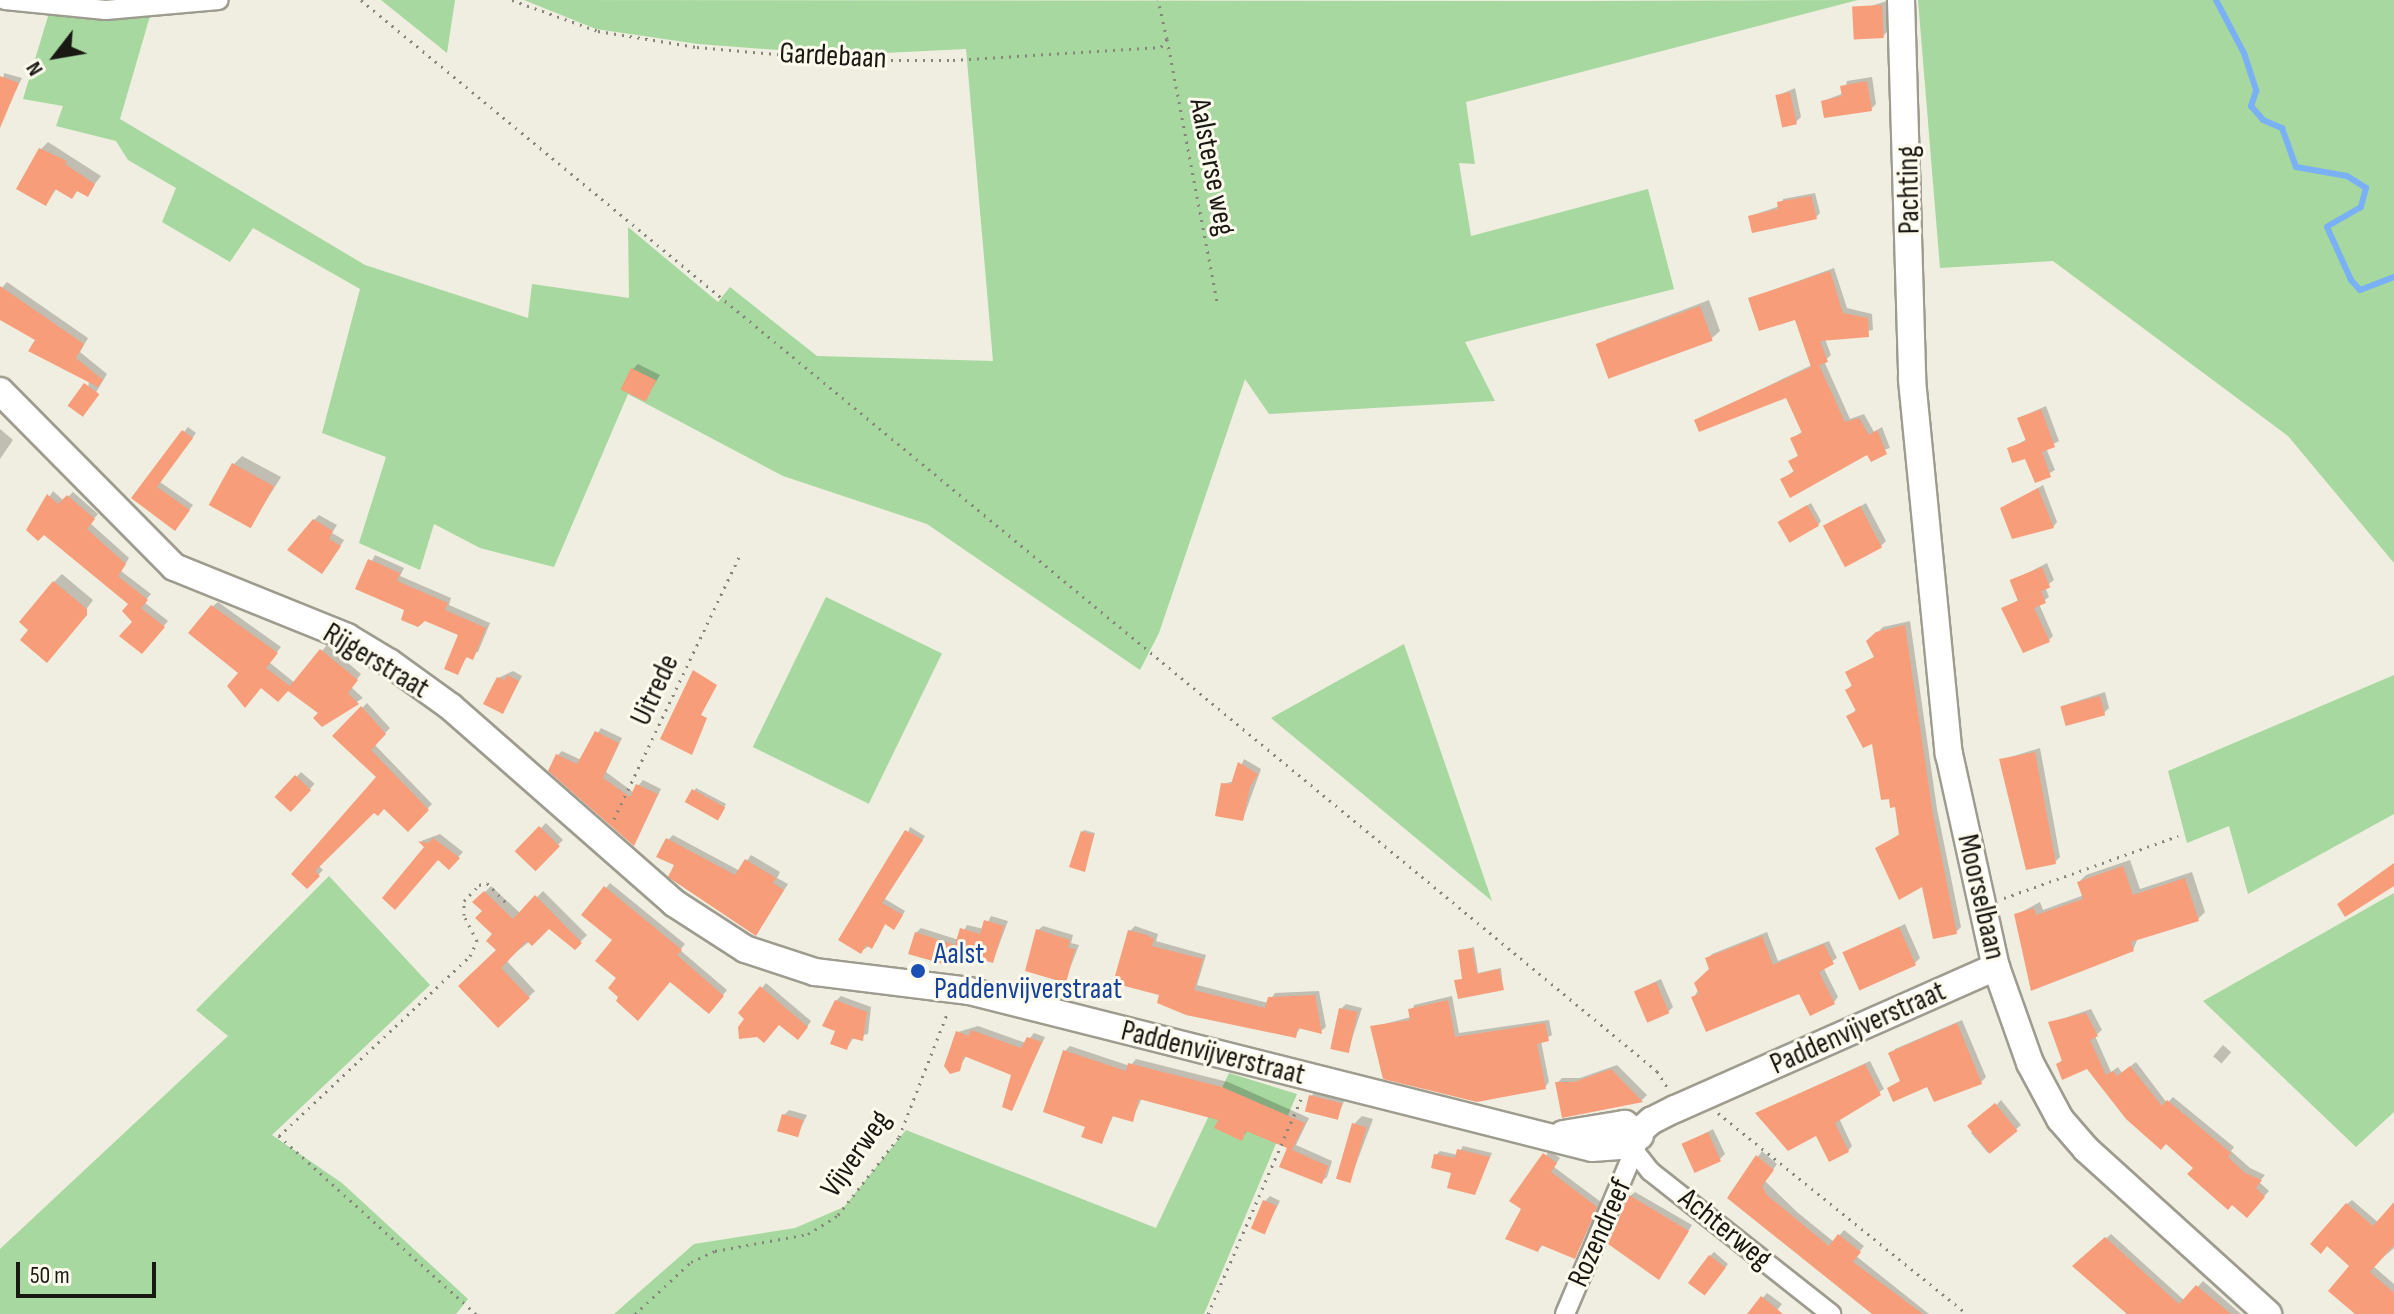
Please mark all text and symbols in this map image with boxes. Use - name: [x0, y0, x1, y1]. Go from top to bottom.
- north arrow: [16, 16, 96, 96]
- street label: Gardebaan: [778, 35, 888, 77]
- text: N: [20, 57, 50, 81]
- street label: Aalsterse weg: [1181, 96, 1243, 238]
- street label: Pachting: [1890, 145, 1928, 235]
- street label: Rijgerstraat: [317, 615, 435, 707]
- street label: Uitrede: [623, 649, 687, 731]
- street label: Moorselbaan: [1949, 831, 2013, 963]
- place label: Aalst Paddenvijverstraat: [934, 936, 1122, 1006]
- marker: Aalst Paddenvijverstraat: [909, 962, 927, 980]
- street label: Paddenvijverstraat: [1765, 973, 1951, 1083]
- street label: Paddenvijverstraat: [1117, 1013, 1309, 1093]
- street label: Vijverweg: [813, 1104, 899, 1204]
- street label: Rozendreef: [1560, 1173, 1640, 1293]
- street label: Achterweg: [1671, 1181, 1779, 1277]
- scale bar: [20, 1246, 160, 1296]
- text: 50 m: [30, 1261, 70, 1290]

